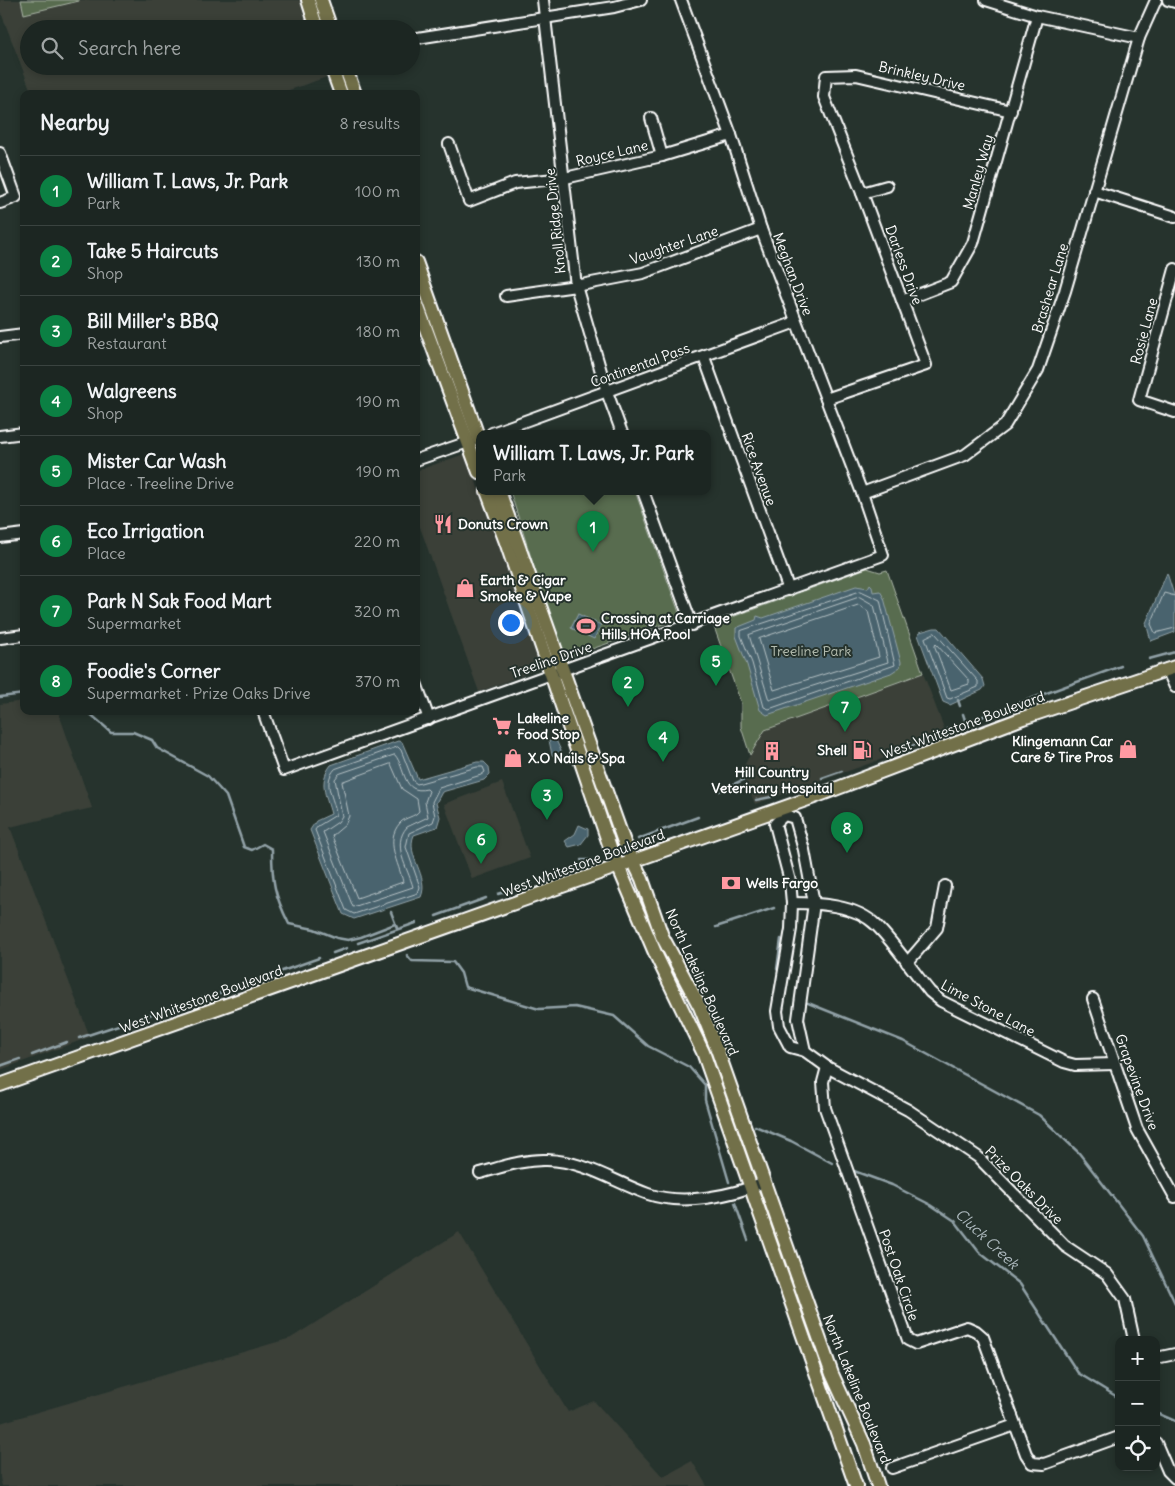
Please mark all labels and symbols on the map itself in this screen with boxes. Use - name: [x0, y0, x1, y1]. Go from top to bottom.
- street label: Brinkley Drive: [877, 57, 967, 95]
- street label: Manley Way: [959, 132, 997, 212]
- street label: Royce Lane: [574, 136, 650, 170]
- street label: Knoll Ridge Drive: [540, 167, 570, 275]
- street label: Vaughter Lane: [627, 221, 721, 269]
- street label: Darless Drive: [881, 223, 927, 307]
- street label: Meghan Drive: [769, 230, 817, 318]
- street label: Brashear Lane: [1028, 241, 1072, 335]
- street label: Rosie Lane: [1126, 296, 1162, 366]
- street label: Continental Pass: [588, 339, 692, 391]
- street label: Rice Avenue: [737, 430, 781, 508]
- pin: 1: [577, 511, 609, 552]
- restaurant icon: Donuts Crown: [432, 513, 454, 535]
- place label: Donuts Crown: [458, 515, 548, 533]
- place label: Earth & Cigar Smoke & Vape: [480, 571, 572, 605]
- shop icon: Earth & Cigar Smoke & Vape: [454, 577, 476, 599]
- place label: Crossing at Carriage Hills HOA Pool: [601, 609, 730, 643]
- your location: [498, 610, 524, 636]
- sports icon: Crossing at Carriage Hills HOA Pool: [575, 615, 597, 637]
- street label: Treeline Drive: [508, 638, 594, 682]
- park label: Treeline Park: [771, 642, 851, 660]
- pin: 5: [700, 645, 732, 686]
- pin: 2: [612, 666, 644, 707]
- street label: West Whitestone Boulevard: [879, 687, 1047, 763]
- pin: 7: [829, 691, 861, 732]
- place label: Lakeline Food Stop: [517, 709, 580, 743]
- supermarket icon: Lakeline Food Stop: [491, 715, 513, 737]
- pin: 4: [647, 721, 679, 762]
- place label: Klingemann Car Care & Tire Pros: [1011, 732, 1114, 766]
- shop icon: Klingemann Car Care & Tire Pros: [1117, 738, 1139, 760]
- fuel station icon: Shell: [851, 739, 873, 761]
- building icon: Hill Country Veterinary Hospital: [761, 740, 783, 762]
- place label: Shell: [817, 741, 847, 759]
- shop icon: X.O Nails & Spa: [502, 747, 524, 769]
- place label: X.O Nails & Spa: [528, 749, 625, 767]
- place label: Hill Country Veterinary Hospital: [711, 763, 833, 797]
- pin: 3: [531, 779, 563, 820]
- pin: 8: [831, 812, 863, 853]
- pin: 6: [465, 823, 497, 864]
- street label: West Whitestone Boulevard: [499, 825, 667, 901]
- bank icon: Wells Fargo: [720, 872, 742, 894]
- place label: Wells Fargo: [746, 874, 818, 892]
- street label: North Lakeline Boulevard: [661, 906, 743, 1058]
- street label: West Whitestone Boulevard: [117, 961, 285, 1037]
- street label: Lime Stone Lane: [938, 976, 1038, 1040]
- street label: Grapevine Drive: [1111, 1031, 1163, 1133]
- street label: Prize Oaks Drive: [981, 1142, 1067, 1228]
- water label: Cluck Creek: [952, 1204, 1024, 1274]
- street label: Post Oak Circle: [875, 1227, 923, 1323]
- street label: North Lakeline Boulevard: [819, 1312, 895, 1466]

